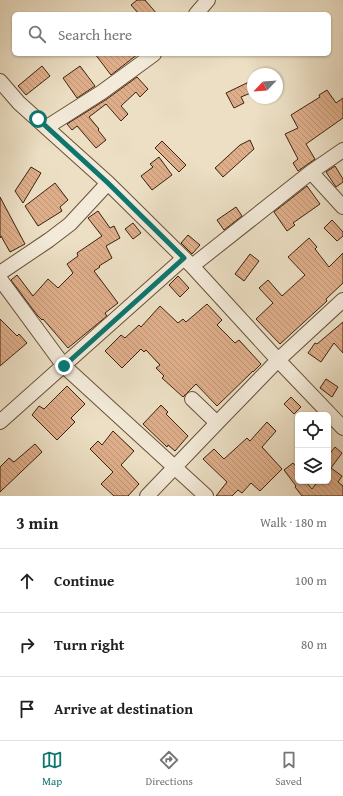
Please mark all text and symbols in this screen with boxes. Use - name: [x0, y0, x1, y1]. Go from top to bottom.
- search box: [12, 12, 331, 56]
- icon: search: [26, 23, 48, 45]
- text: Search here: [58, 24, 132, 45]
- north arrow: [247, 68, 283, 104]
- route start: [29, 110, 47, 128]
- route end: [55, 357, 73, 375]
- map controls: [295, 412, 331, 484]
- button: locate: [295, 412, 331, 448]
- button: layers: [295, 448, 331, 484]
- text: 3 min: [16, 510, 58, 535]
- text: Walk · 180 m: [260, 513, 327, 532]
- icon: ahead: [16, 570, 38, 592]
- text: Continue: [54, 570, 115, 591]
- text: 100 m: [295, 571, 327, 590]
- icon: right: [16, 634, 38, 656]
- text: Turn right: [54, 634, 125, 655]
- text: 80 m: [301, 635, 327, 654]
- icon: arrive: [16, 698, 38, 720]
- text: Arrive at destination: [54, 698, 193, 719]
- tab: Map: [41, 749, 63, 789]
- tab: Directions: [146, 749, 193, 789]
- tab: Saved: [275, 749, 302, 789]

